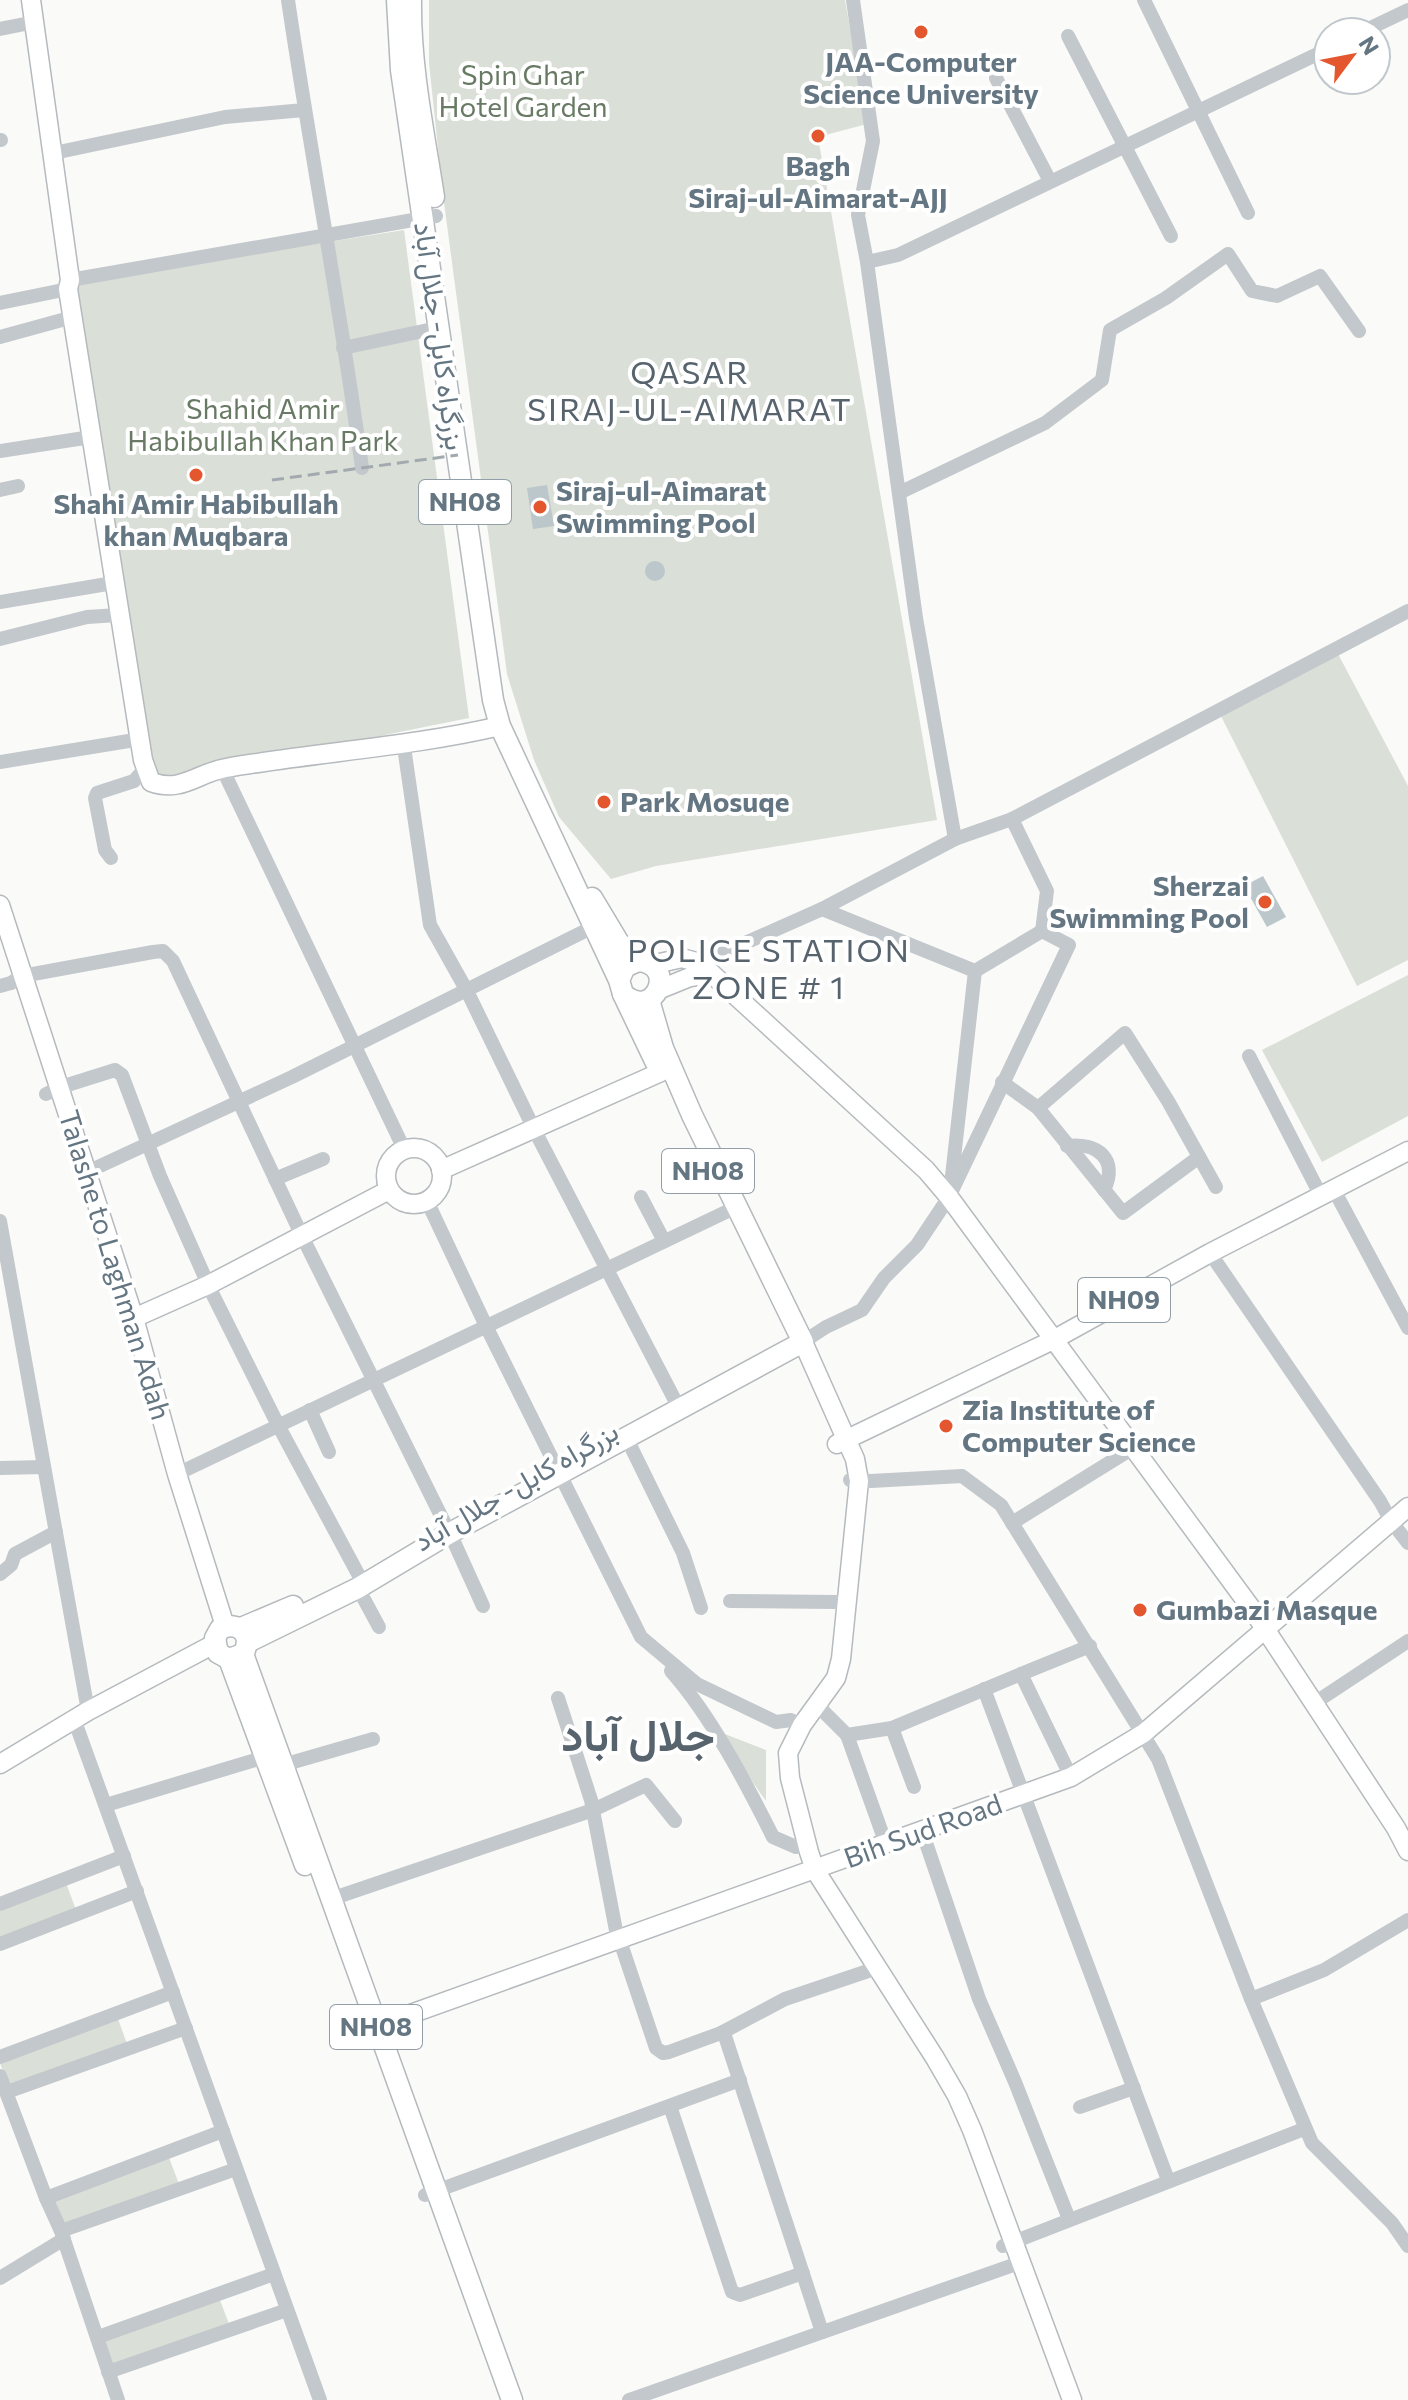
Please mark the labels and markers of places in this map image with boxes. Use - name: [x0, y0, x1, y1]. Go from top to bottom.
- marker: JAA-Computer Science University: [912, 23, 930, 41]
- place label: JAA-Computer Science University: [803, 44, 1039, 110]
- marker: Bagh Siraj-ul-Aimarat-AJJ: [809, 127, 827, 145]
- place label: Bagh Siraj-ul-Aimarat-AJJ: [688, 148, 948, 214]
- marker: Shahi Amir Habibullah khan Muqbara: [187, 466, 205, 484]
- place label: Siraj-ul-Aimarat Swimming Pool: [556, 473, 766, 539]
- place label: Shahi Amir Habibullah khan Muqbara: [53, 486, 339, 552]
- marker: Siraj-ul-Aimarat Swimming Pool: [531, 498, 549, 516]
- place label: Park Mosuqe: [620, 784, 789, 818]
- marker: Park Mosuqe: [595, 793, 613, 811]
- place label: Sherzai Swimming Pool: [1049, 868, 1249, 934]
- marker: Sherzai Swimming Pool: [1256, 893, 1274, 911]
- place label: Zia Institute of Computer Science: [962, 1392, 1196, 1458]
- marker: Zia Institute of Computer Science: [937, 1417, 955, 1435]
- place label: Gumbazi Masque: [1156, 1592, 1377, 1626]
- marker: Gumbazi Masque: [1131, 1601, 1149, 1619]

